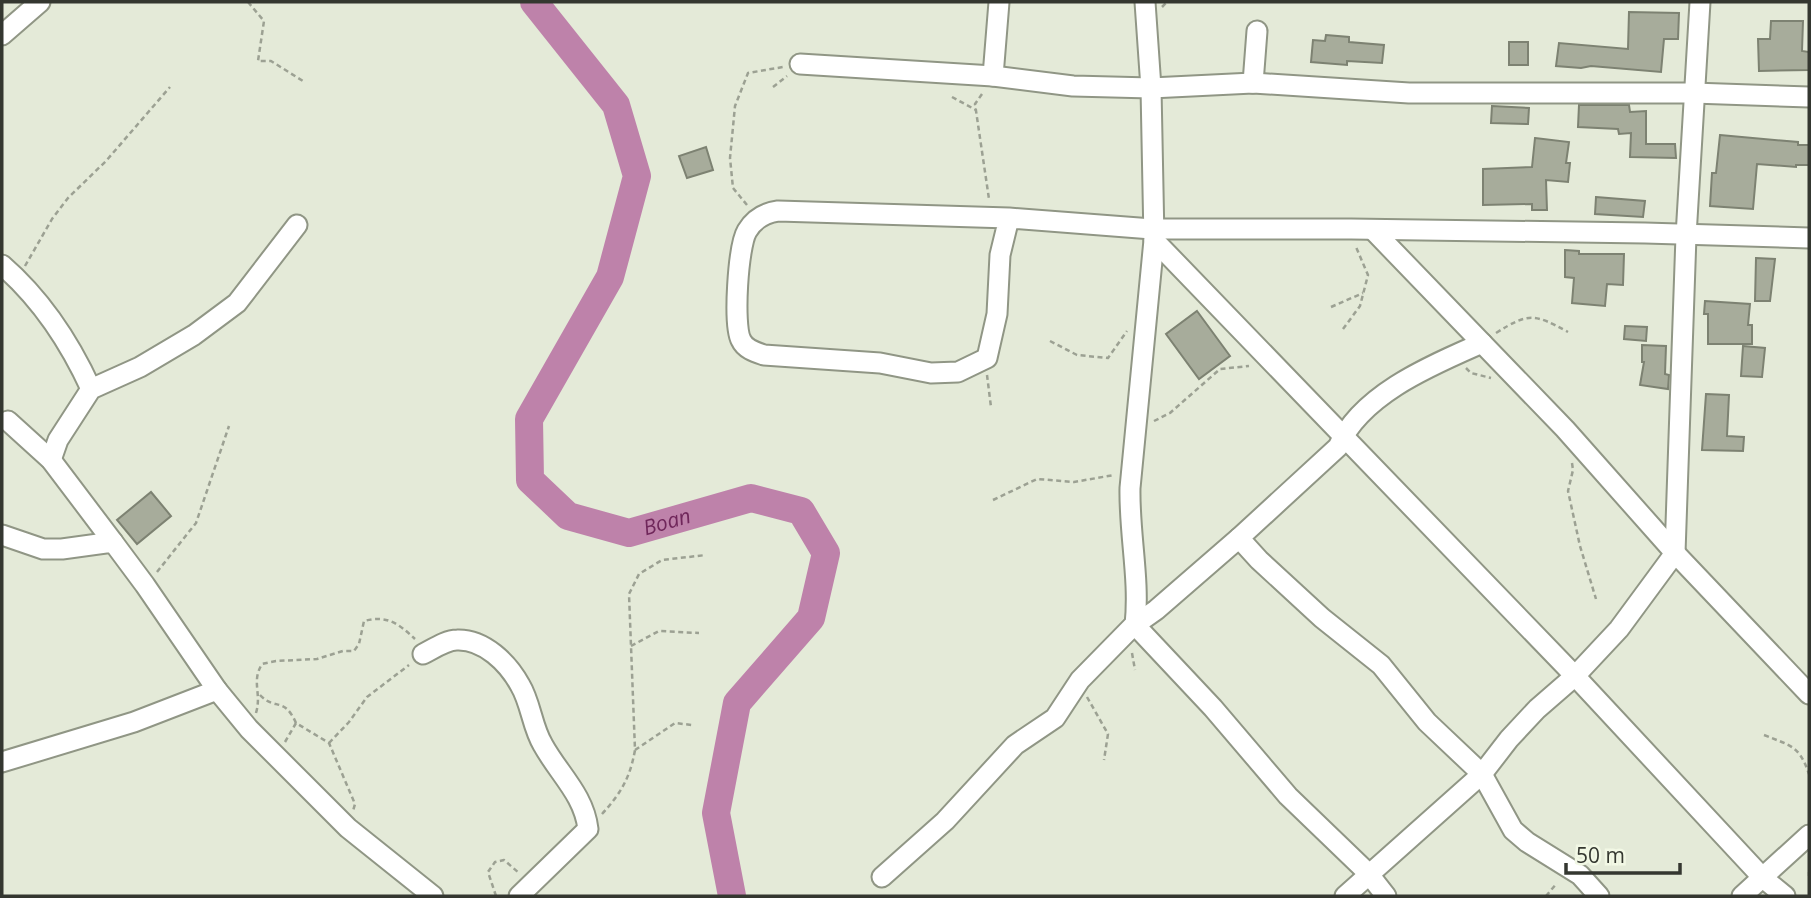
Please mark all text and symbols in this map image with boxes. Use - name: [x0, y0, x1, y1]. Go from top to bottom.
- water label: Boan: [640, 501, 694, 541]
- scale bar: [1566, 832, 1680, 876]
- text: 50 m: [1576, 841, 1625, 869]

